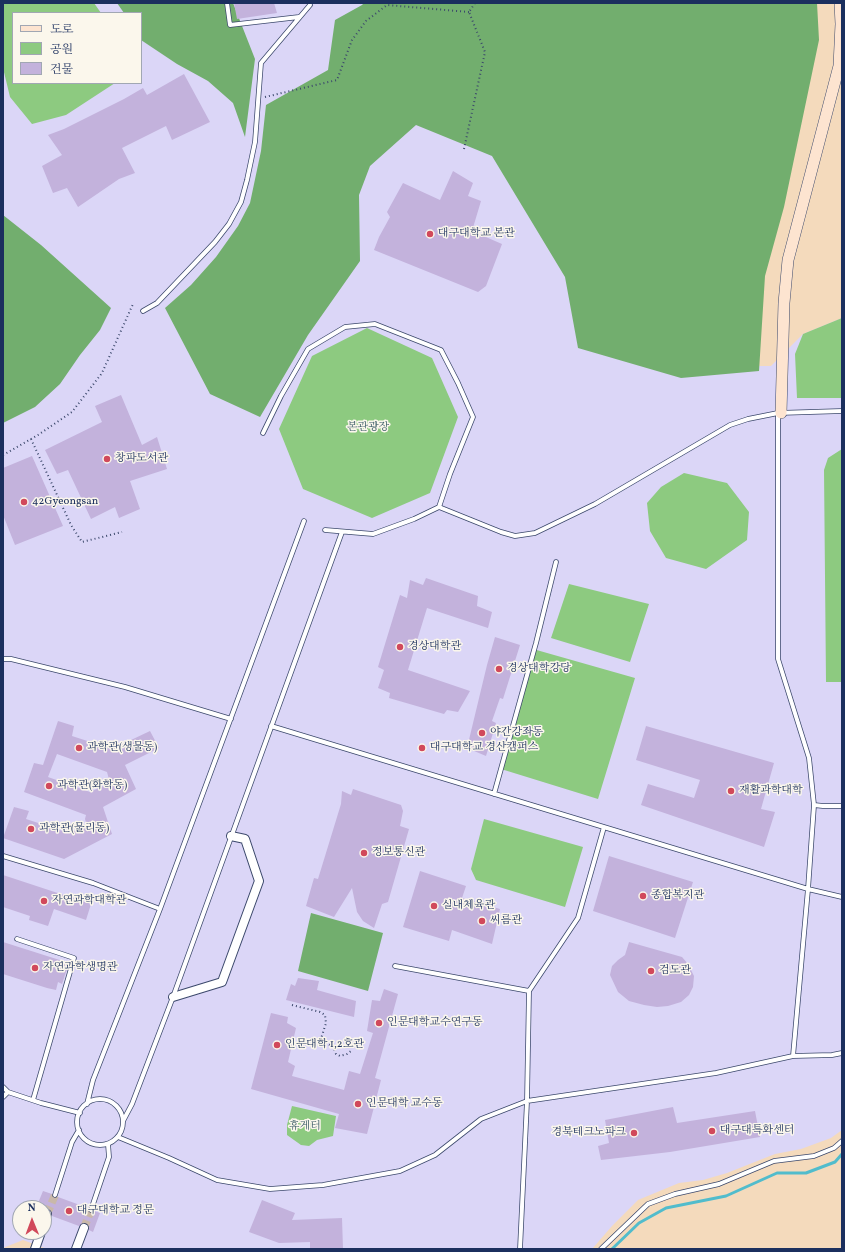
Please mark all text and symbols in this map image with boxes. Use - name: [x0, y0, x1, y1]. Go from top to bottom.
- legend: [12, 12, 142, 84]
- text: 도로: [50, 22, 73, 38]
- text: 공원: [50, 42, 73, 58]
- text: 건물: [50, 62, 73, 78]
- place label: 대구대학교 본관: [438, 227, 515, 241]
- marker: 대구대학교 본관: [425, 229, 435, 239]
- park label: 본관광장: [347, 421, 389, 435]
- place label: 창파도서관: [115, 452, 168, 466]
- marker: 창파도서관: [102, 454, 112, 464]
- place label: 42Gyeongsan: [32, 495, 98, 509]
- marker: 42Gyeongsan: [19, 497, 29, 507]
- place label: 경상대학관: [408, 640, 461, 654]
- marker: 경상대학관: [395, 642, 405, 652]
- place label: 경상대학강당: [507, 662, 571, 676]
- marker: 경상대학강당: [494, 664, 504, 674]
- place label: 야간강좌동: [490, 726, 543, 740]
- marker: 야간강좌동: [477, 728, 487, 738]
- place label: 과학관(생물동): [87, 741, 157, 755]
- place label: 대구대학교 경산캠퍼스: [430, 741, 538, 755]
- marker: 과학관(생물동): [74, 743, 84, 753]
- marker: 대구대학교 경산캠퍼스: [417, 743, 427, 753]
- place label: 과학관(화학동): [57, 779, 127, 793]
- marker: 과학관(화학동): [44, 781, 54, 791]
- place label: 재활과학대학: [739, 784, 803, 798]
- marker: 재활과학대학: [726, 786, 736, 796]
- place label: 과학관(물리동): [39, 822, 109, 836]
- marker: 과학관(물리동): [26, 824, 36, 834]
- place label: 정보통신관: [372, 846, 425, 860]
- marker: 정보통신관: [359, 848, 369, 858]
- place label: 종합복지관: [651, 889, 704, 903]
- marker: 종합복지관: [638, 891, 648, 901]
- place label: 자연과학대학관: [52, 894, 126, 908]
- marker: 자연과학대학관: [39, 896, 49, 906]
- place label: 실내체육관: [442, 899, 495, 913]
- marker: 실내체육관: [429, 901, 439, 911]
- place label: 씨름관: [490, 914, 522, 928]
- marker: 씨름관: [477, 916, 487, 926]
- place label: 자연과학생명관: [43, 961, 117, 975]
- marker: 자연과학생명관: [30, 963, 40, 973]
- place label: 검도관: [659, 964, 691, 978]
- marker: 검도관: [646, 966, 656, 976]
- place label: 인문대학교수연구동: [387, 1016, 483, 1030]
- marker: 인문대학교수연구동: [374, 1018, 384, 1028]
- place label: 인문대학 1,2호관: [285, 1038, 364, 1052]
- marker: 인문대학 1,2호관: [272, 1040, 282, 1050]
- place label: 인문대학 교수동: [366, 1097, 443, 1111]
- marker: 인문대학 교수동: [353, 1099, 363, 1109]
- park label: 휴게터: [289, 1120, 321, 1134]
- place label: 대구대특화센터: [720, 1124, 794, 1138]
- place label: 경북테크노파크: [552, 1126, 626, 1140]
- marker: 대구대특화센터: [707, 1126, 717, 1136]
- marker: 경북테크노파크: [629, 1128, 639, 1138]
- north arrow: [12, 1200, 52, 1240]
- text: N: [28, 1201, 36, 1216]
- place label: 대구대학교 정문: [77, 1204, 154, 1218]
- marker: 대구대학교 정문: [64, 1206, 74, 1216]

